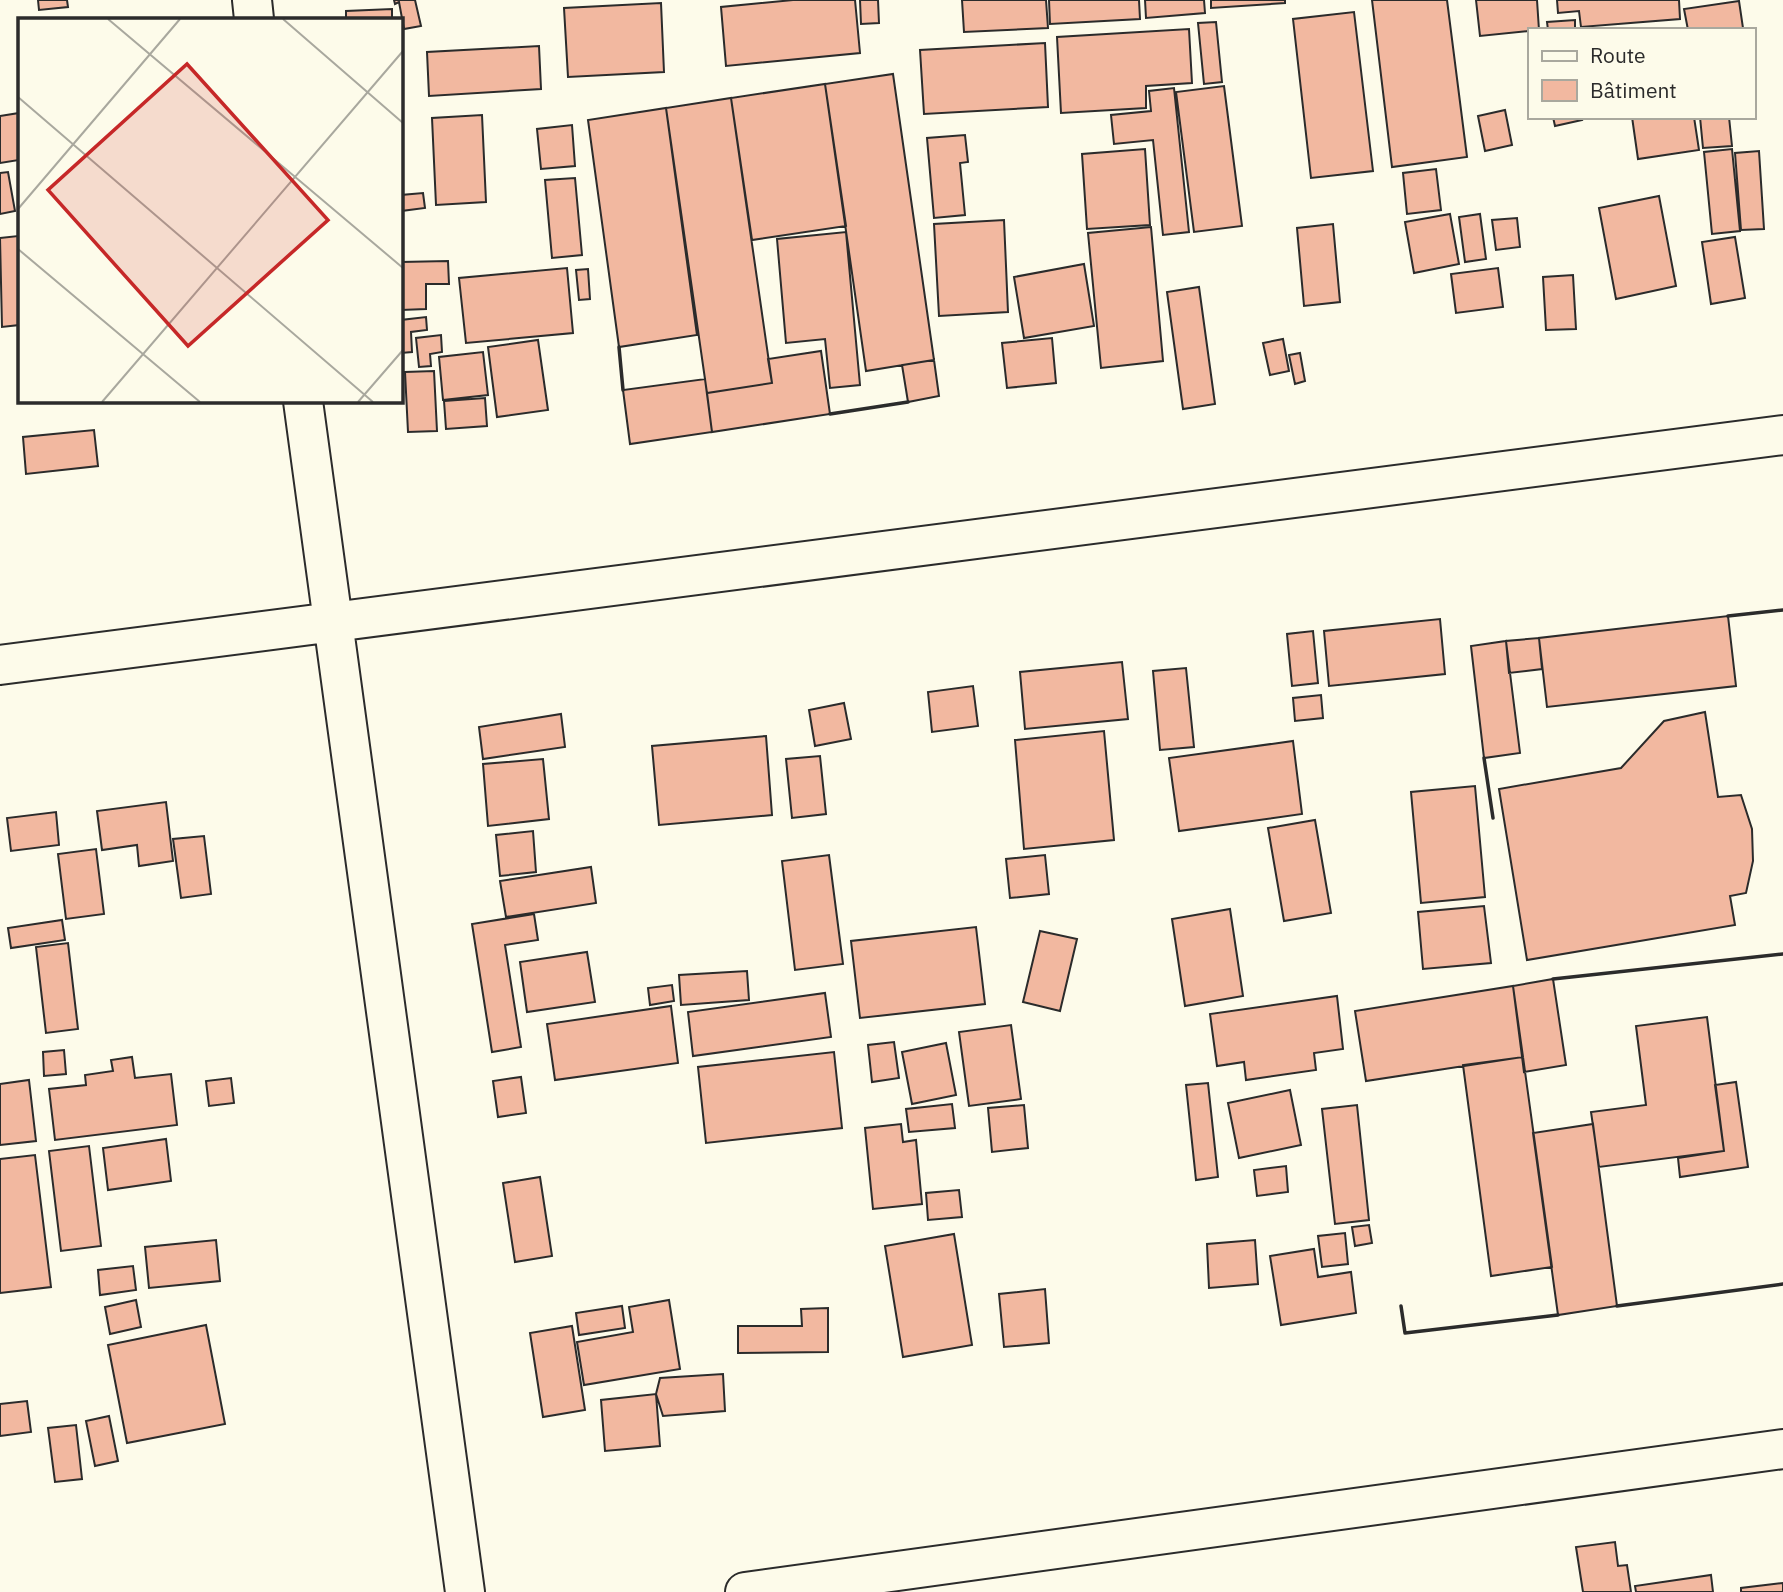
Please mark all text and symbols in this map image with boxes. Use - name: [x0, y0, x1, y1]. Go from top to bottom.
- inset map: [18, 18, 402, 402]
- legend: [1528, 28, 1755, 119]
- text: Route: [1590, 41, 1646, 69]
- text: Bâtiment: [1590, 76, 1677, 104]

